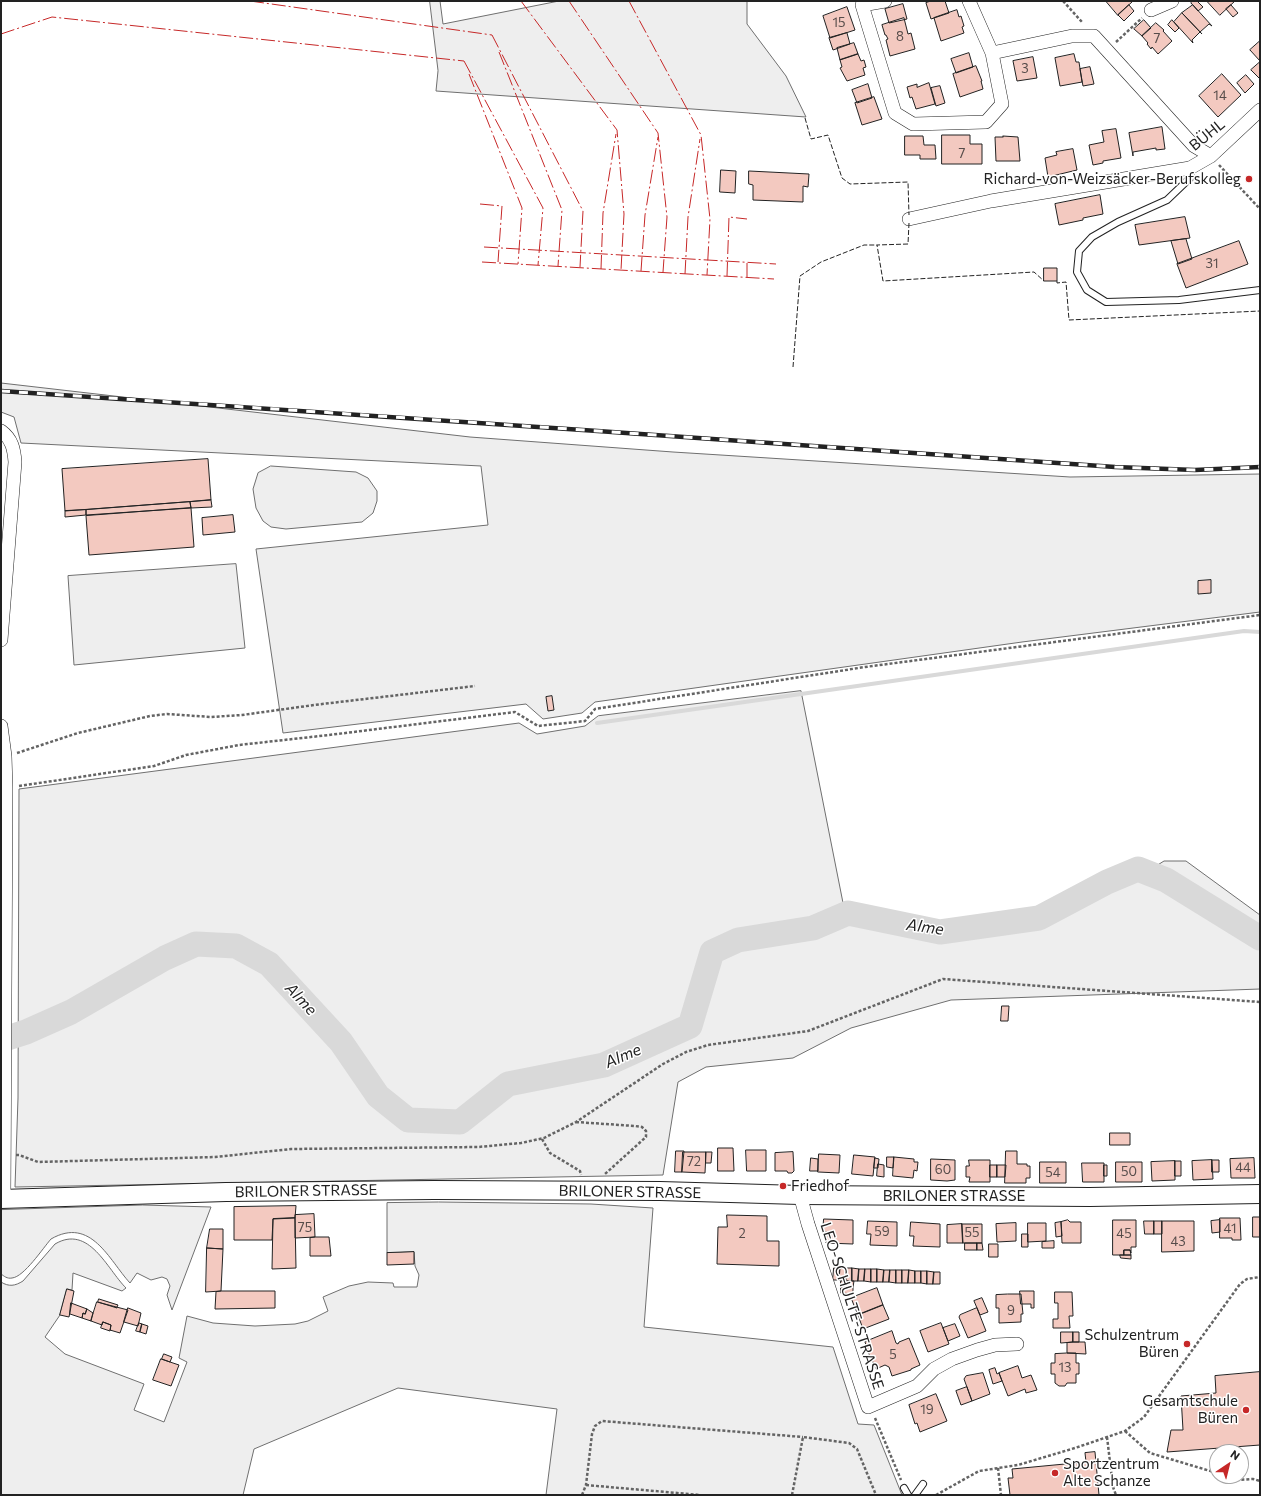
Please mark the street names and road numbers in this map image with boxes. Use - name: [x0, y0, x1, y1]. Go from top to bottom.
- street label: BÜHL: [1186, 115, 1228, 155]
- street label: BRILONER STRASSE: [234, 1181, 378, 1201]
- street label: BRILONER STRASSE: [558, 1182, 702, 1202]
- street label: BRILONER STRASSE: [883, 1187, 1025, 1205]
- street label: LEO-SCHULTE-STRASSE: [816, 1220, 888, 1392]

